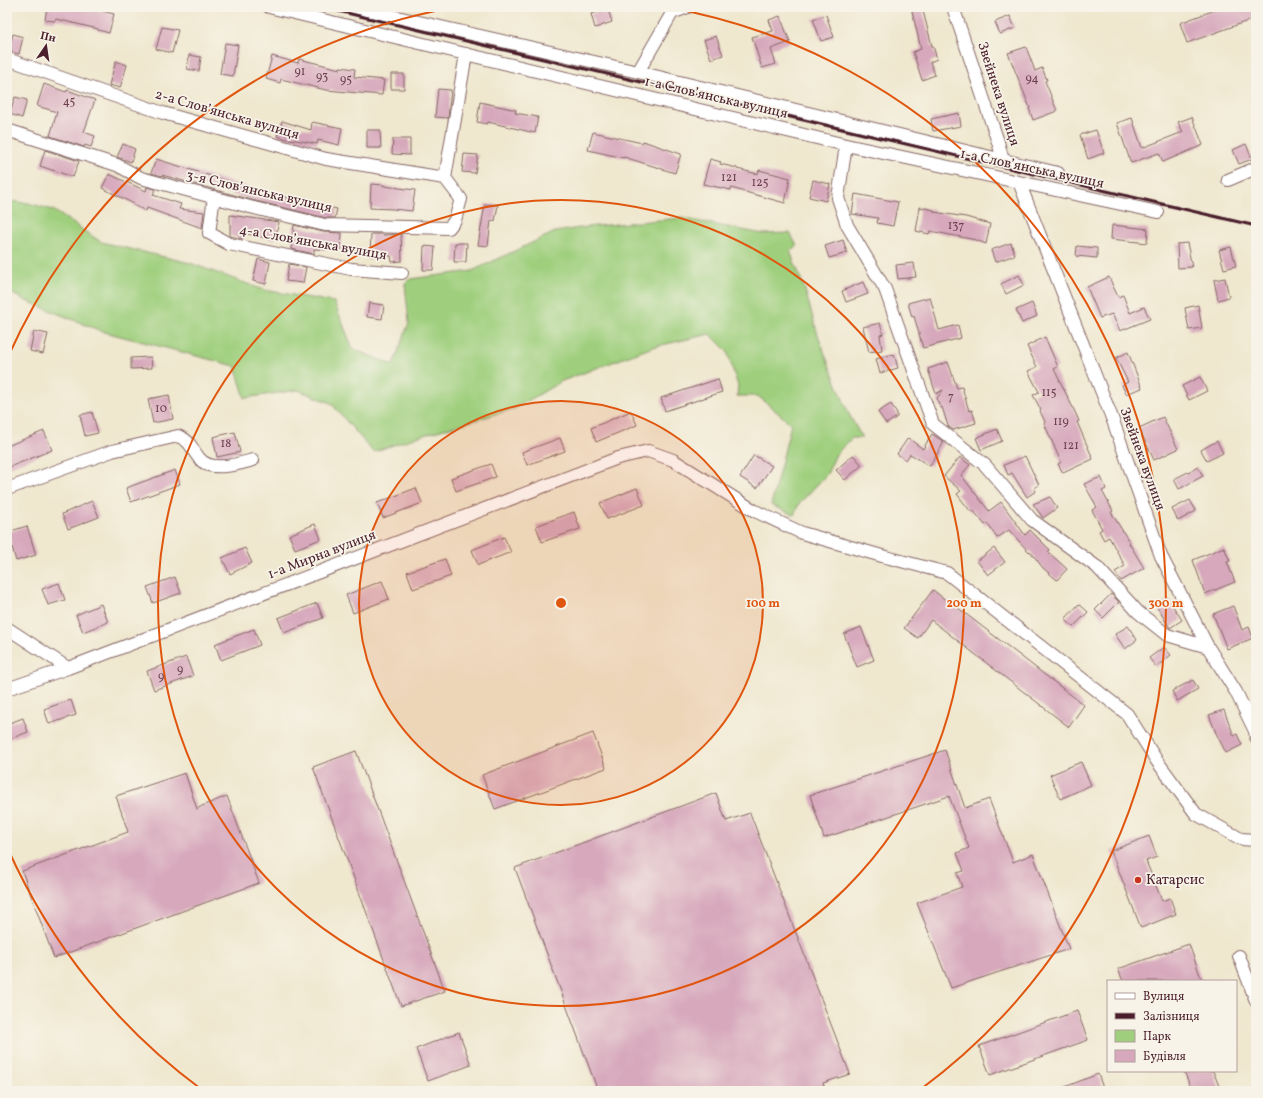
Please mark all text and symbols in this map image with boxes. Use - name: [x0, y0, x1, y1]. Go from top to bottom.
- north arrow: [26, 26, 66, 66]
- text: Пн: [39, 29, 57, 47]
- street label: Звейнека вулиця: [972, 39, 1024, 149]
- house number: 91: [295, 64, 305, 80]
- house number: 93: [316, 69, 328, 85]
- house number: 94: [1025, 71, 1039, 87]
- house number: 95: [340, 72, 352, 88]
- street label: 1-а Слов’янська вулиця: [642, 72, 790, 124]
- street label: 2-а Слов’янська вулиця: [153, 85, 301, 145]
- house number: 45: [63, 94, 76, 110]
- street label: 1-а Слов’янська вулиця: [958, 144, 1106, 194]
- street label: 3-я Слов’янська вулиця: [184, 166, 334, 218]
- house number: 121: [721, 170, 737, 186]
- house number: 125: [752, 175, 769, 191]
- house number: 137: [948, 218, 964, 234]
- street label: 4-а Слов’янська вулиця: [238, 221, 388, 265]
- house number: 115: [1041, 385, 1057, 401]
- house number: 7: [948, 389, 954, 405]
- house number: 10: [155, 401, 167, 417]
- street label: Звейнека вулиця: [1115, 405, 1169, 513]
- house number: 119: [1053, 414, 1069, 430]
- house number: 18: [221, 436, 231, 452]
- house number: 121: [1063, 438, 1079, 454]
- street label: 1-а Мирна вулиця: [265, 526, 379, 584]
- centre of rings: [554, 596, 568, 610]
- text: 100 m: [746, 596, 780, 612]
- text: 200 m: [946, 596, 982, 612]
- text: 300 m: [1149, 596, 1184, 612]
- house number: 9: [177, 662, 183, 678]
- house number: 9: [158, 669, 164, 685]
- place label: Катарсис: [1146, 871, 1204, 890]
- marker: Катарсис: [1133, 875, 1143, 885]
- legend: [1107, 980, 1237, 1072]
- text: Вулиця: [1143, 989, 1184, 1005]
- text: Залізниця: [1143, 1009, 1199, 1025]
- text: Парк: [1143, 1029, 1171, 1045]
- text: Будівля: [1143, 1049, 1186, 1065]

